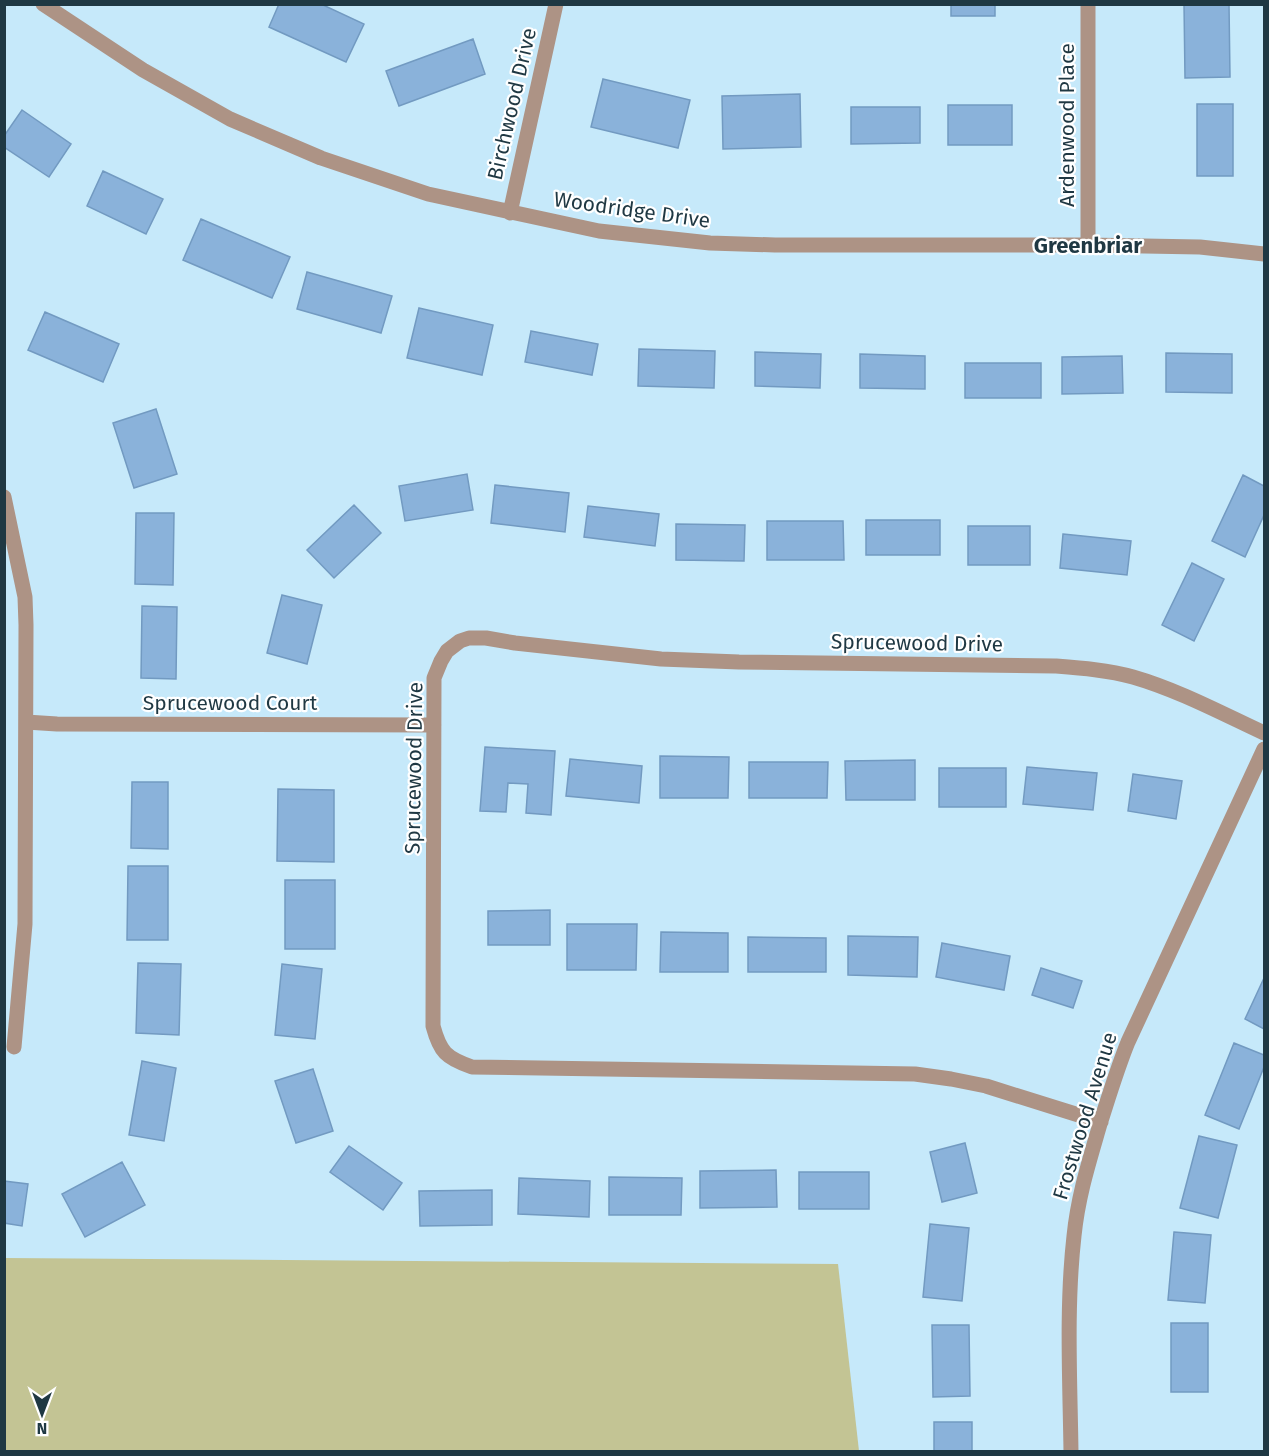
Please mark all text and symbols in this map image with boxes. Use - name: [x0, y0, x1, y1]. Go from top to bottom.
- street label: Birchwood Drive: [482, 25, 542, 183]
- street label: Ardenwood Place: [1054, 43, 1080, 207]
- street label: Woodridge Drive: [552, 186, 712, 234]
- district label: Greenbriar: [1034, 232, 1142, 259]
- street label: Sprucewood Drive: [831, 628, 1003, 658]
- street label: Sprucewood Drive: [399, 682, 429, 854]
- street label: Sprucewood Court: [143, 690, 318, 716]
- street label: Frostwood Avenue: [1047, 1029, 1123, 1203]
- north arrow: [12, 1384, 72, 1444]
- text: N: [37, 1419, 47, 1438]

